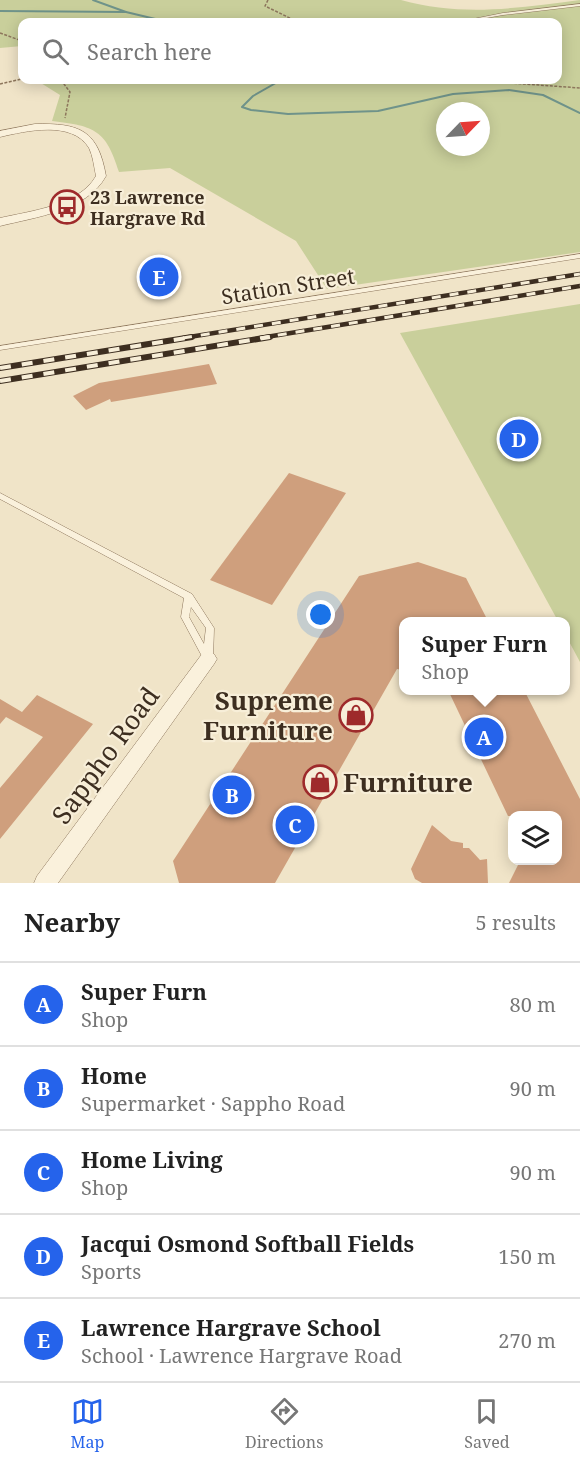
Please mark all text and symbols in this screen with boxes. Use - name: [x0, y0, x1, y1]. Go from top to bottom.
- search box: [18, 18, 562, 84]
- icon: search: [39, 35, 72, 68]
- text: Search here: [87, 36, 212, 66]
- north arrow: [436, 102, 490, 156]
- place label: 23 Lawrence Hargrave Rd: [90, 185, 206, 230]
- bus stop icon: 23 Lawrence Hargrave Rd: [49, 189, 85, 225]
- pin: E: [140, 254, 178, 300]
- street label: Station Street: [219, 262, 357, 310]
- pin: D: [500, 416, 538, 462]
- your location: [306, 600, 335, 629]
- popup: [399, 617, 570, 695]
- text: Super Furn: [422, 628, 547, 658]
- text: Shop: [422, 658, 469, 685]
- street label: Sappho Road: [43, 679, 167, 831]
- place label: Supreme Furniture: [203, 682, 333, 748]
- shop icon: Supreme Furniture: [338, 697, 374, 733]
- pin: A: [464, 714, 504, 760]
- shop icon: Furniture: [302, 764, 338, 800]
- place label: Furniture: [343, 764, 473, 800]
- pin: B: [212, 772, 252, 818]
- pin: C: [276, 802, 314, 848]
- map controls: [508, 811, 562, 865]
- button: layers: [508, 811, 562, 865]
- text: Nearby: [24, 904, 120, 940]
- text: 5 results: [476, 909, 556, 936]
- text: Super Furn: [81, 976, 207, 1006]
- text: A: [36, 991, 51, 1018]
- text: 80 m: [510, 991, 556, 1018]
- text: Shop: [81, 1006, 128, 1033]
- text: Home: [81, 1060, 147, 1090]
- text: B: [37, 1075, 50, 1102]
- text: 90 m: [510, 1075, 556, 1102]
- text: Supermarket · Sappho Road: [81, 1090, 345, 1117]
- text: Home Living: [81, 1144, 223, 1174]
- text: C: [37, 1159, 50, 1186]
- text: 90 m: [510, 1159, 556, 1186]
- text: Shop: [81, 1174, 128, 1201]
- text: Jacqui Osmond Softball Fields: [81, 1228, 414, 1258]
- text: D: [36, 1243, 51, 1270]
- text: 150 m: [498, 1243, 556, 1270]
- text: Sports: [81, 1258, 141, 1285]
- text: Lawrence Hargrave School: [81, 1312, 381, 1342]
- text: E: [37, 1327, 50, 1354]
- text: 270 m: [498, 1327, 556, 1354]
- text: School · Lawrence Hargrave Road: [81, 1342, 402, 1369]
- tab: Map: [70, 1395, 104, 1453]
- tab: Directions: [245, 1395, 323, 1453]
- tab: Saved: [464, 1395, 510, 1453]

